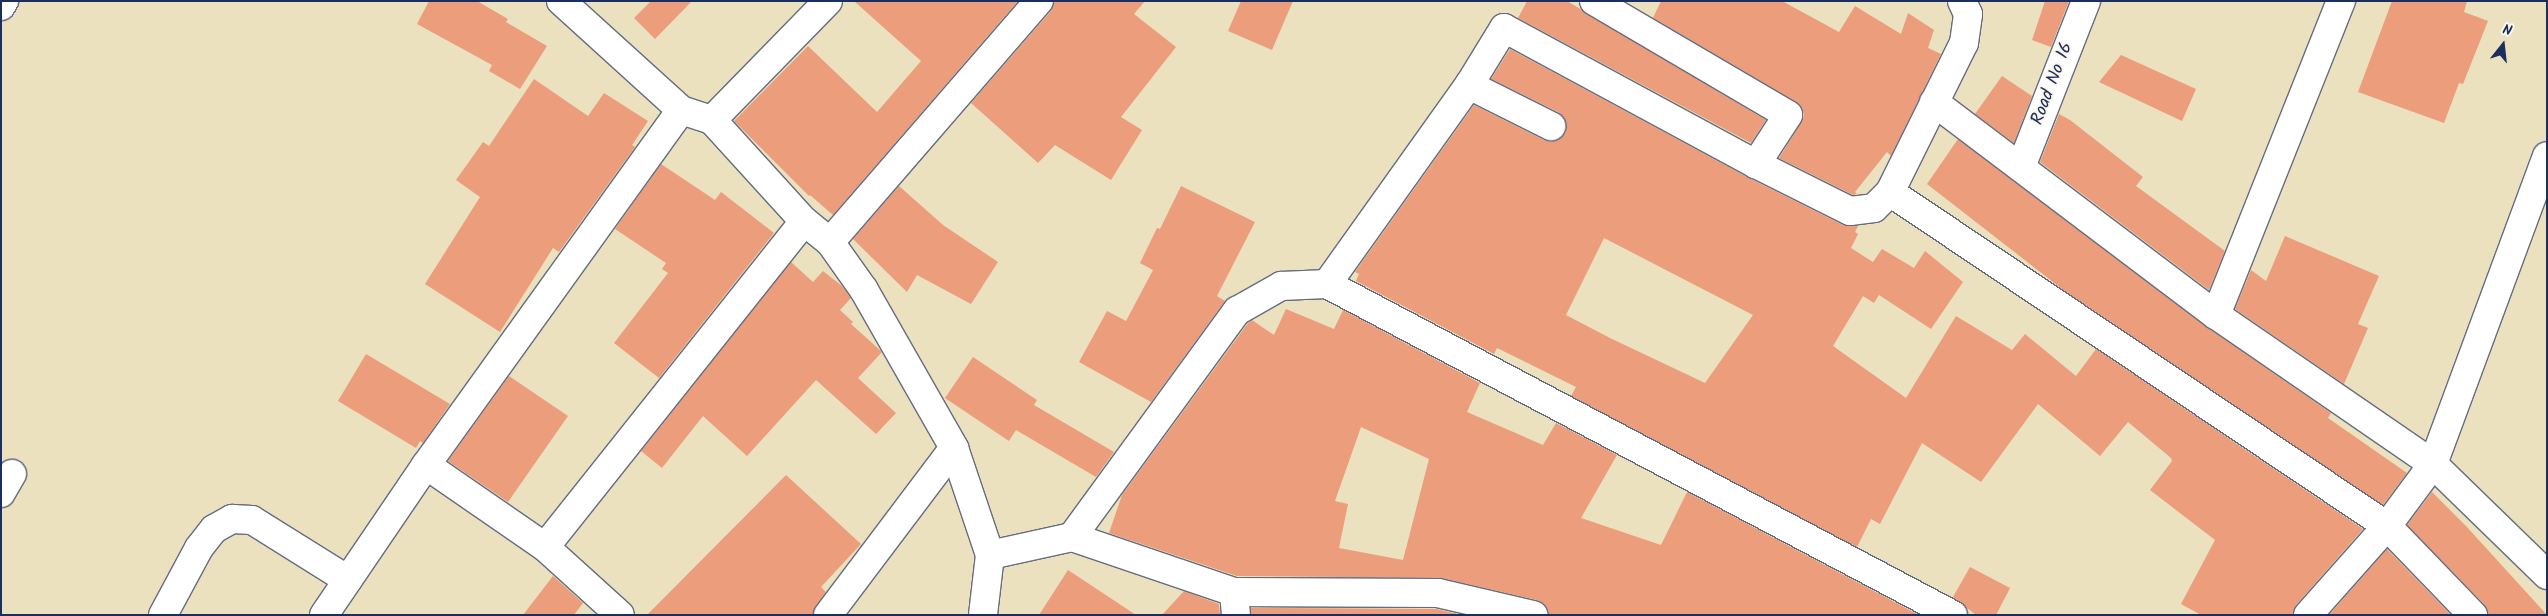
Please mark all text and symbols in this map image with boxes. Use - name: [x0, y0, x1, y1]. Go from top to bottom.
- text: N: [2500, 19, 2514, 42]
- north arrow: [2478, 20, 2528, 70]
- street label: Road No 16: [2027, 40, 2079, 128]

